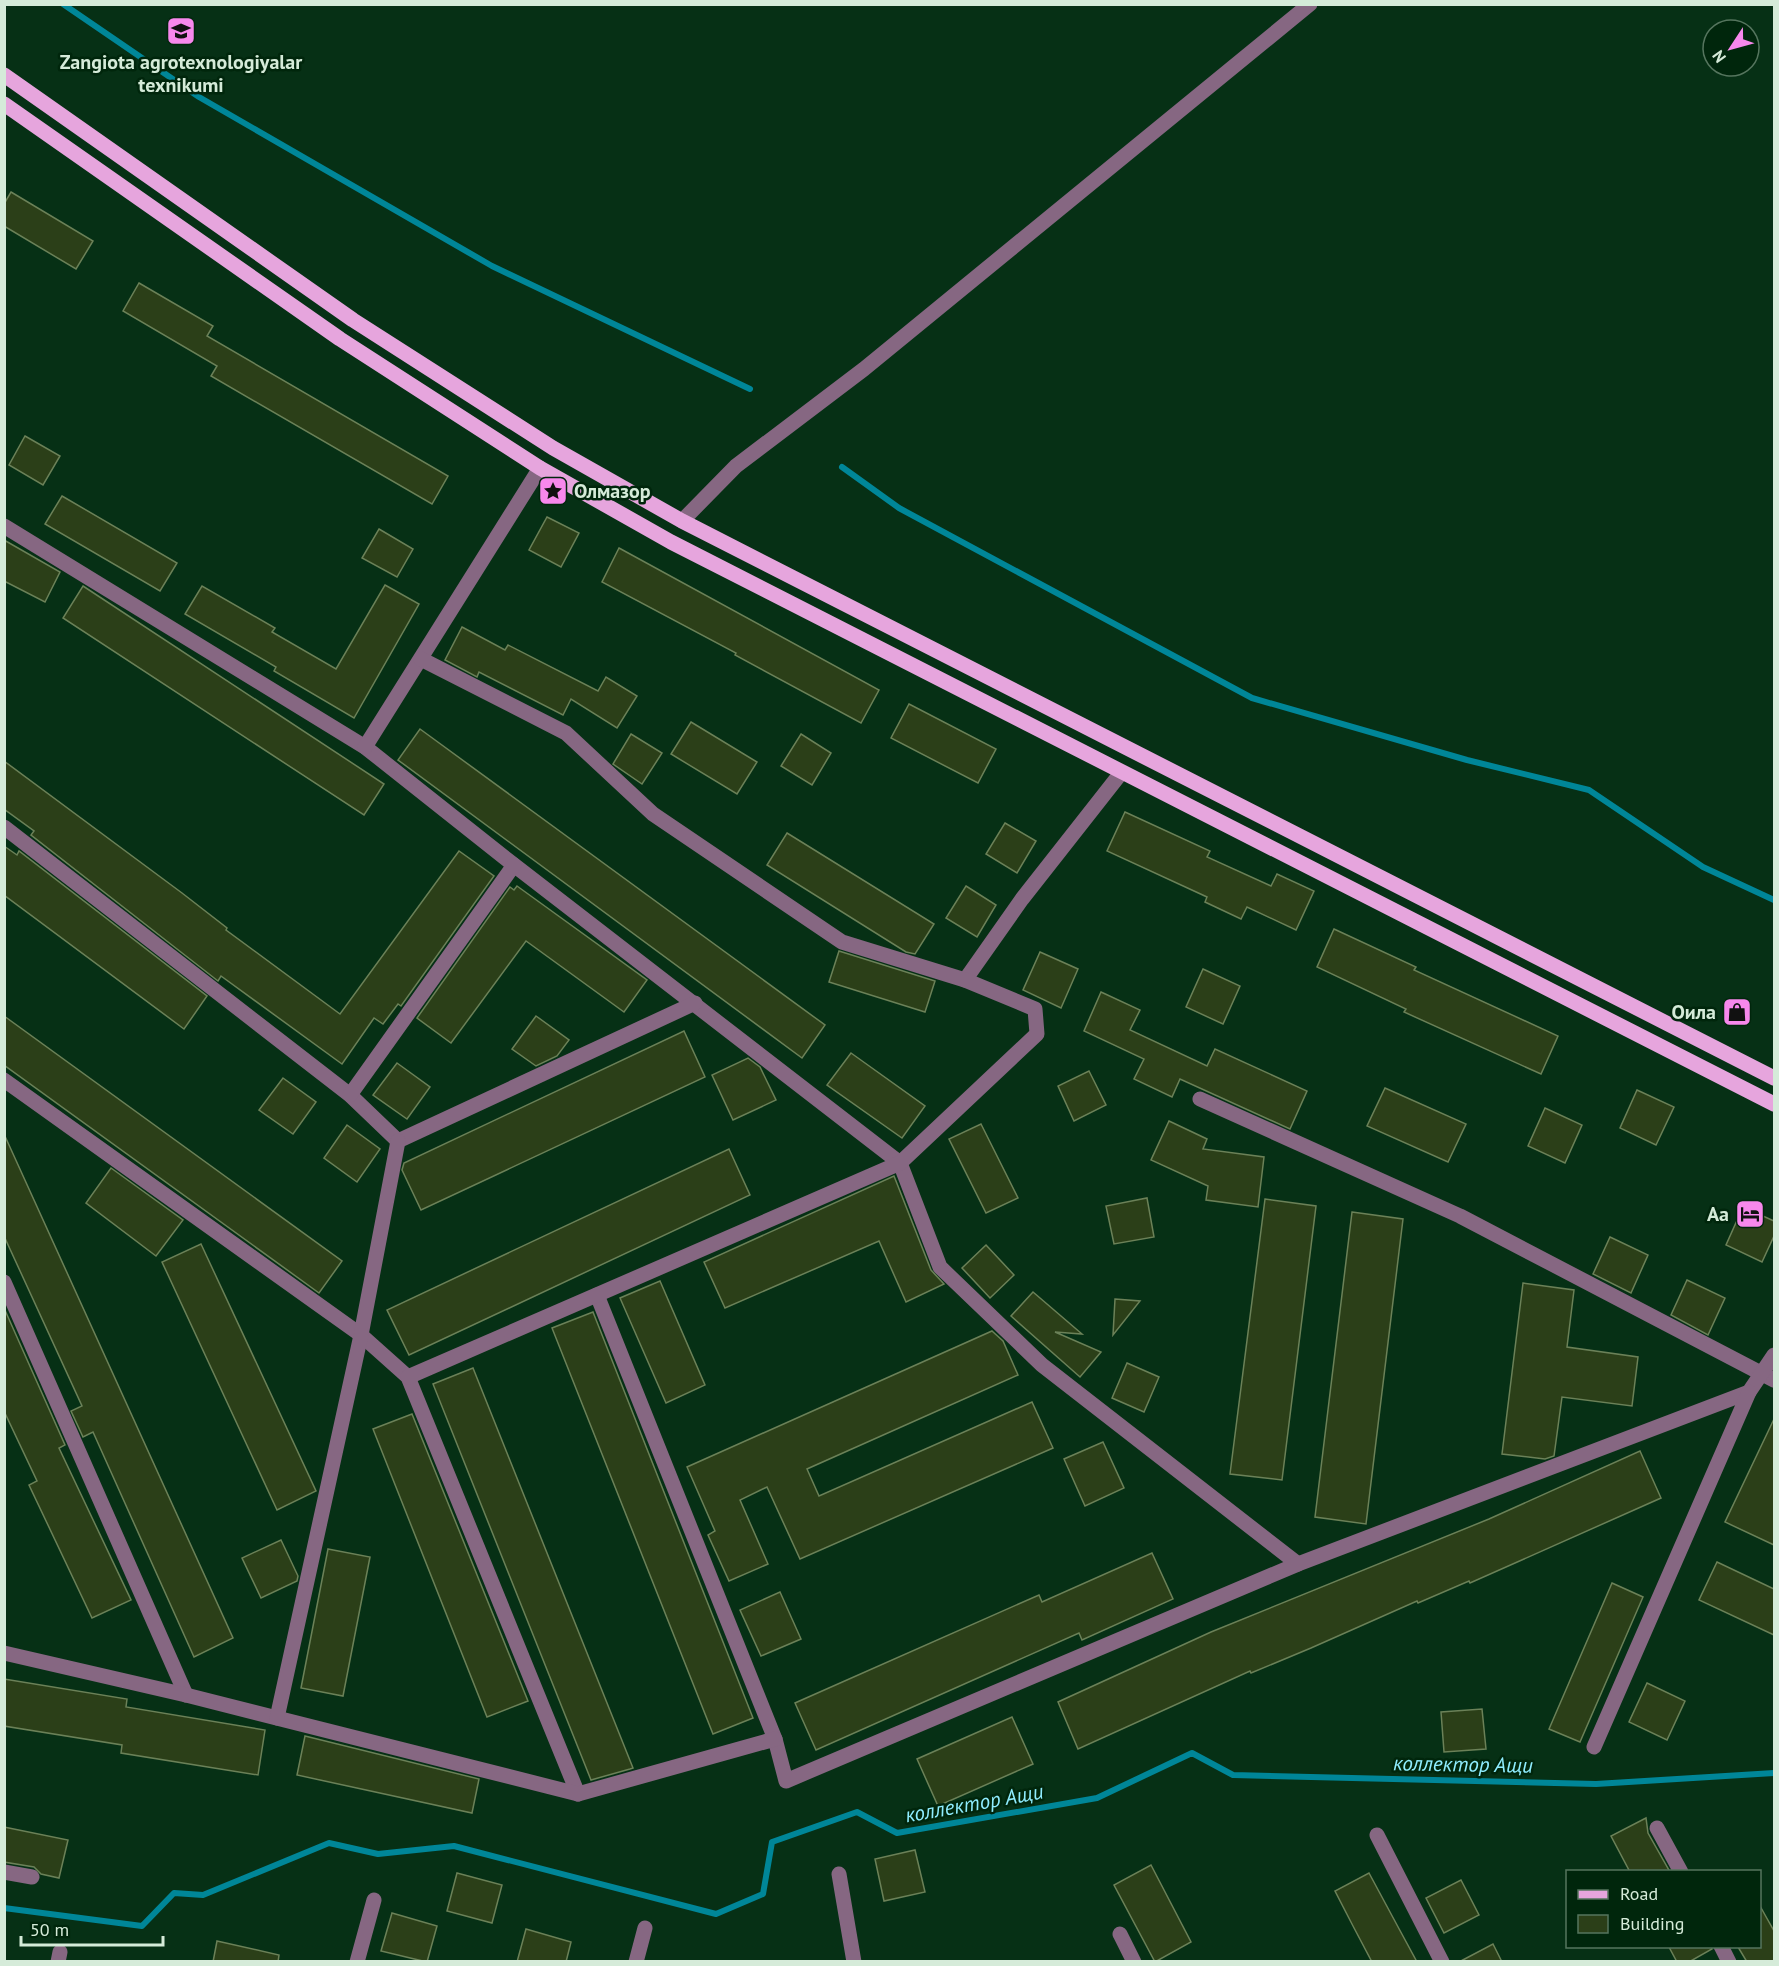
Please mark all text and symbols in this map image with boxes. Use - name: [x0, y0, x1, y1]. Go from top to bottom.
- school or university icon: Zangiota agrotexnologiyalar texnikumi: [165, 15, 197, 47]
- north arrow: [1701, 18, 1761, 78]
- text: N: [1708, 47, 1730, 67]
- place label: Zangiota agrotexnologiyalar texnikumi: [60, 49, 302, 98]
- place icon: Олмазор: [537, 475, 569, 507]
- place label: Олмазор: [574, 478, 651, 504]
- shop icon: Оила: [1721, 996, 1753, 1028]
- place label: Оила: [1671, 999, 1716, 1025]
- hotel icon: Аа: [1734, 1198, 1766, 1230]
- place label: Аа: [1707, 1201, 1729, 1227]
- water label: коллектор Ащи: [1393, 1749, 1533, 1779]
- water label: коллектор Ащи: [903, 1778, 1046, 1828]
- legend: [1566, 1870, 1761, 1948]
- text: Road: [1620, 1882, 1658, 1905]
- scale bar: [21, 1909, 164, 1947]
- text: Building: [1620, 1912, 1684, 1935]
- text: 50 m: [30, 1918, 69, 1941]

